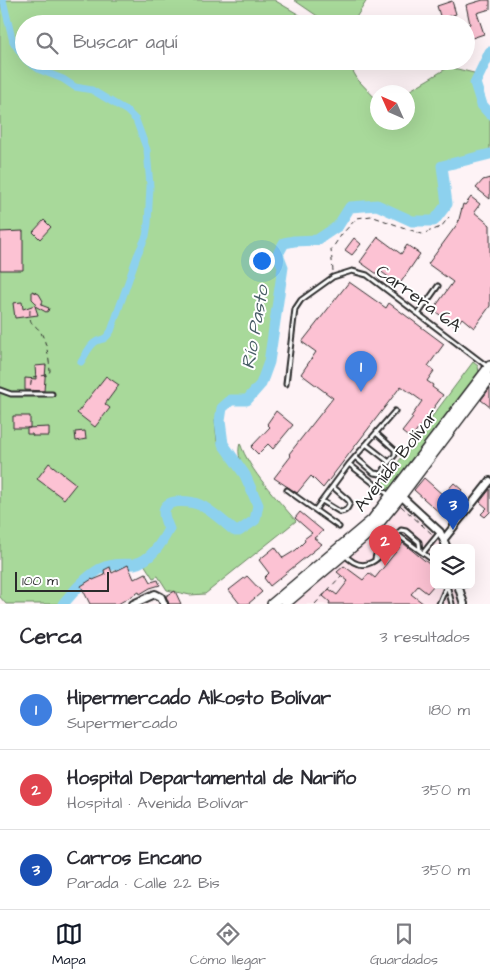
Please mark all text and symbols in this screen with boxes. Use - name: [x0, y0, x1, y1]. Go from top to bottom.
- search box: [15, 15, 475, 70]
- icon: search: [33, 29, 61, 57]
- text: Buscar aquí: [73, 29, 177, 56]
- north arrow: [370, 85, 415, 130]
- your location: [249, 248, 275, 274]
- street label: Carrera 6A: [371, 259, 467, 338]
- water label: Río Pasto: [235, 282, 276, 371]
- pin: 1: [345, 351, 377, 392]
- street label: Avenida Bolívar: [348, 403, 445, 517]
- pin: 3: [437, 489, 469, 530]
- pin: 2: [369, 525, 401, 566]
- map controls: [430, 544, 475, 589]
- button: layers: [430, 544, 475, 589]
- scale bar: [15, 569, 109, 592]
- text: 100 m: [22, 571, 58, 591]
- text: Cerca: [20, 622, 82, 651]
- text: 3 resultados: [379, 626, 470, 648]
- text: Hipermercado Alkosto Bolívar: [67, 685, 331, 712]
- text: 1: [35, 699, 37, 721]
- text: 180 m: [429, 699, 470, 721]
- text: Supermercado: [67, 712, 177, 734]
- text: Hospital Departamental de Nariño: [67, 765, 356, 792]
- text: 2: [31, 779, 41, 801]
- text: 350 m: [422, 779, 470, 801]
- text: Hospital · Avenida Bolívar: [67, 792, 248, 814]
- text: Carros Encano: [67, 845, 202, 872]
- text: 3: [32, 859, 40, 881]
- text: 350 m: [422, 859, 470, 881]
- text: Parada · Calle 22 Bis: [67, 872, 220, 894]
- tab: Mapa: [52, 920, 86, 970]
- tab: Cómo llegar: [190, 920, 266, 970]
- tab: Guardados: [370, 920, 438, 970]

